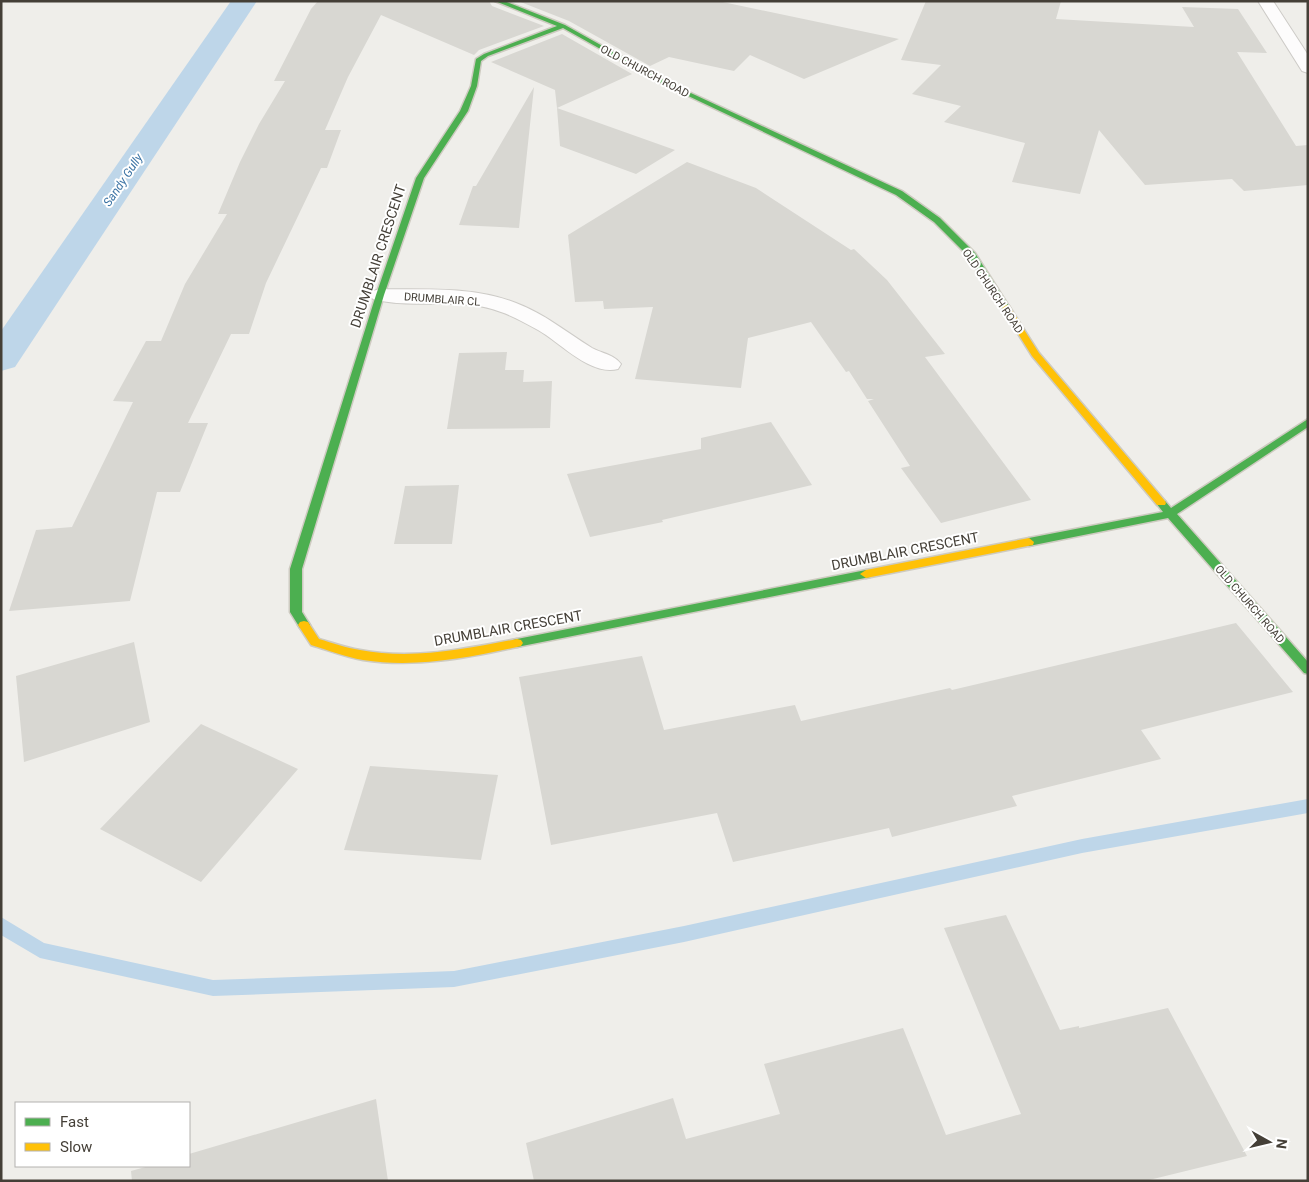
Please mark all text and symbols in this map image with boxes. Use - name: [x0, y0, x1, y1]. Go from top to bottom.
- street label: OLD CHURCH ROAD: [598, 43, 691, 100]
- water label: Sandy Gully: [100, 151, 146, 209]
- street label: DRUMBLAIR CRESCENT: [347, 182, 409, 330]
- street label: OLD CHURCH ROAD: [960, 247, 1026, 336]
- street label: DRUMBLAIR CL: [403, 290, 481, 309]
- street label: DRUMBLAIR CRESCENT: [830, 529, 981, 573]
- street label: OLD CHURCH ROAD: [1212, 563, 1287, 646]
- street label: DRUMBLAIR CRESCENT: [433, 607, 584, 649]
- legend: [15, 1102, 190, 1167]
- text: Fast: [60, 1113, 89, 1131]
- north arrow: [1244, 1117, 1294, 1167]
- text: Slow: [60, 1138, 92, 1156]
- text: N: [1273, 1138, 1290, 1150]

